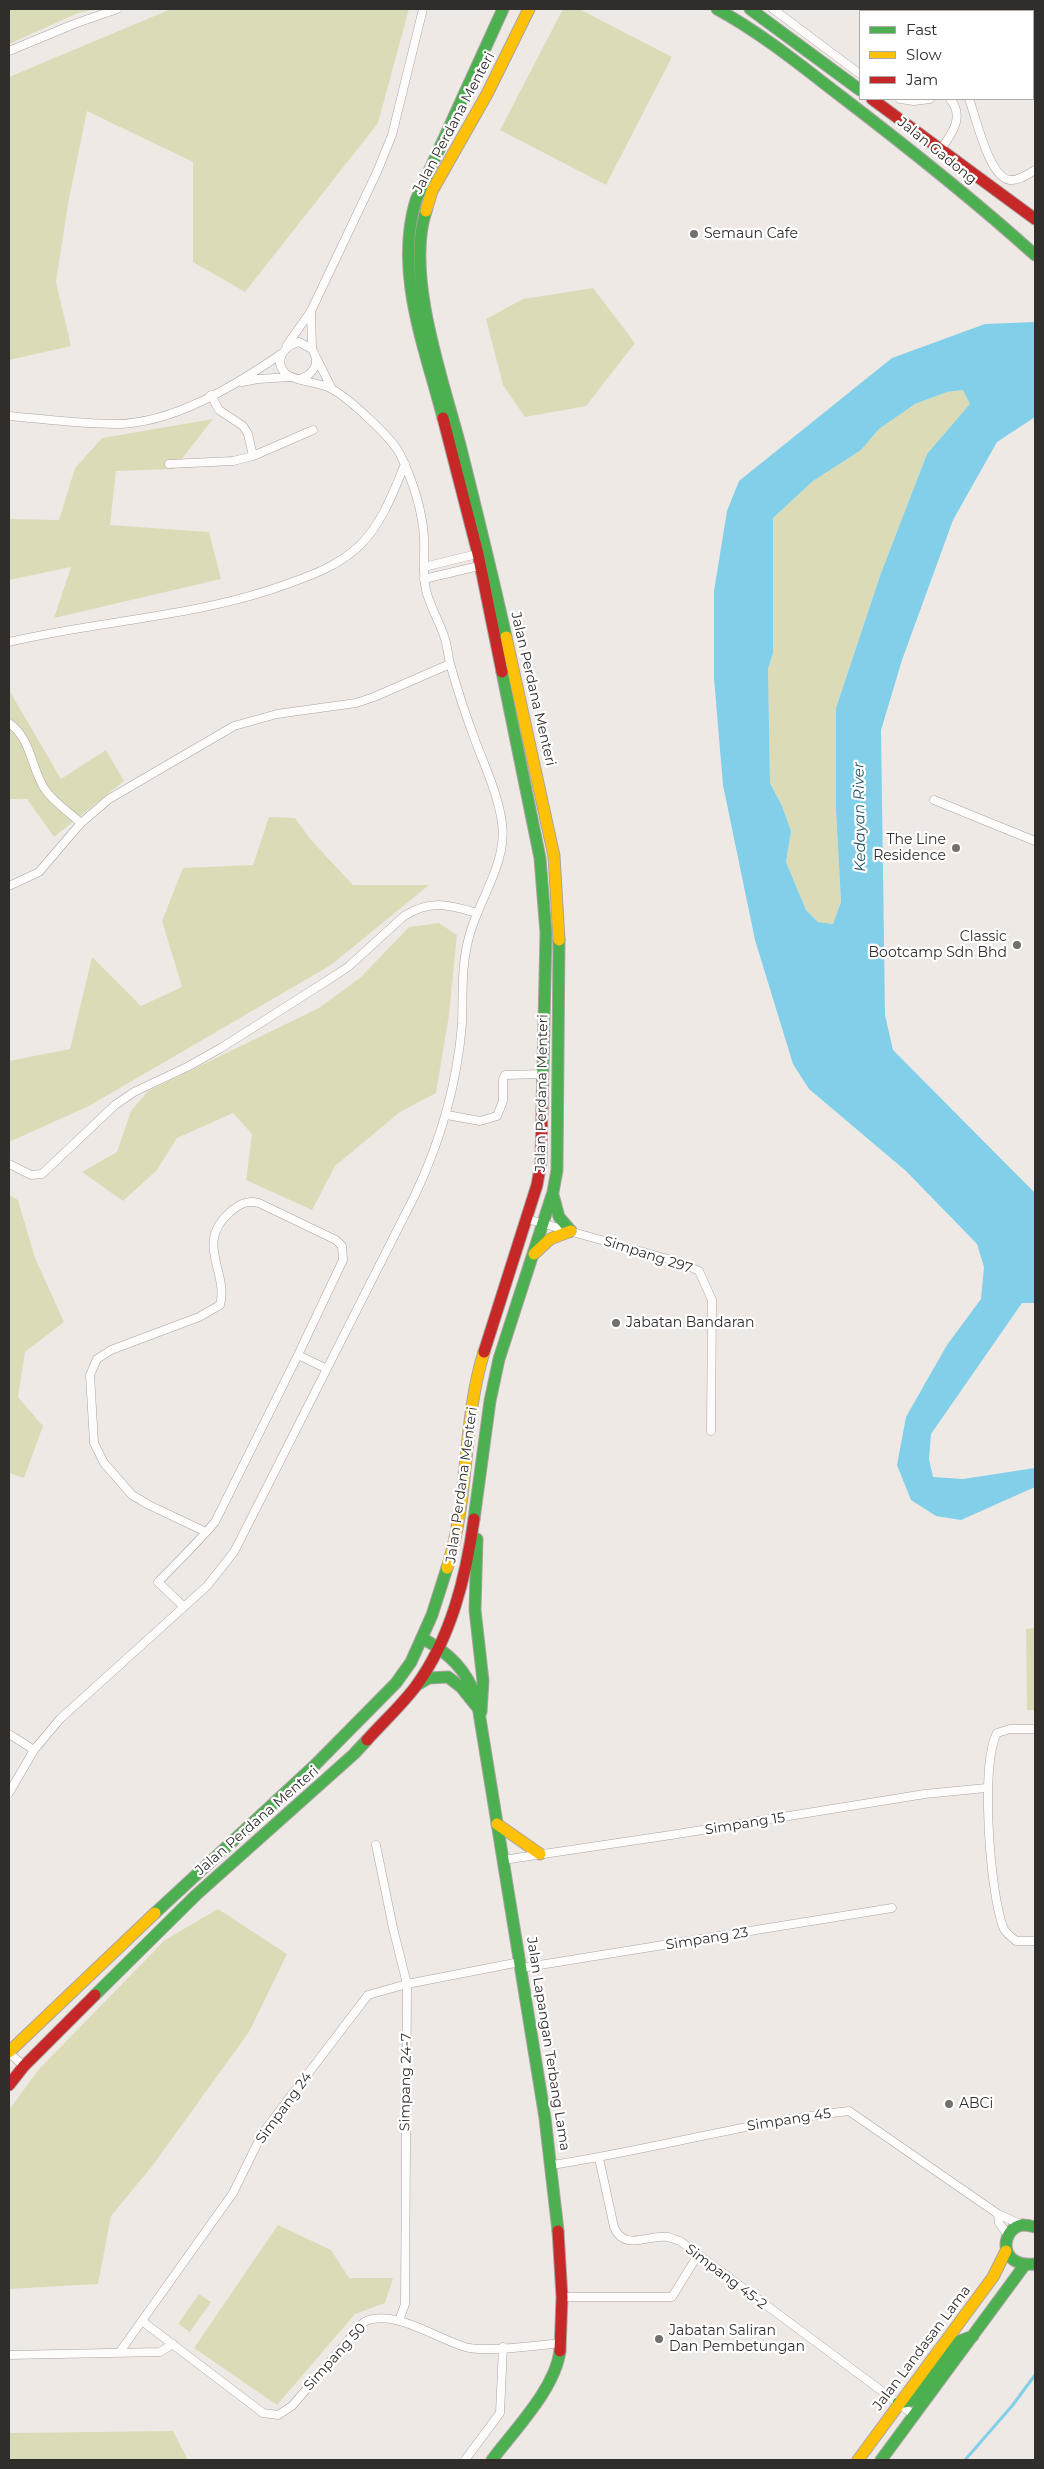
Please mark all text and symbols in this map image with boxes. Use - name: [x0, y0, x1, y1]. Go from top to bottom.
- legend: [859, 10, 1034, 100]
- text: Fast: [906, 20, 937, 39]
- text: Slow: [906, 45, 942, 64]
- street label: Jalan Perdana Menteri: [410, 49, 498, 197]
- text: Jam: [906, 70, 938, 89]
- street label: Jalan Gadong: [894, 114, 980, 188]
- place label: Semaun Cafe: [704, 226, 798, 242]
- marker: Semaun Cafe: [688, 228, 700, 240]
- street label: Jalan Perdana Menteri: [507, 610, 559, 768]
- water label: Kedayan River: [850, 762, 870, 872]
- place label: The Line Residence: [873, 832, 946, 864]
- marker: The Line Residence: [950, 842, 962, 854]
- place label: Classic Bootcamp Sdn Bhd: [869, 929, 1007, 962]
- marker: Classic Bootcamp Sdn Bhd: [1011, 939, 1023, 951]
- street label: Jalan Perdana Menteri: [532, 1014, 552, 1172]
- street label: Simpang 297: [602, 1233, 694, 1277]
- place label: Jabatan Bandaran: [626, 1315, 755, 1331]
- marker: Jabatan Bandaran: [610, 1317, 622, 1329]
- street label: Jalan Perdana Menteri: [443, 1406, 481, 1564]
- street label: Jalan Perdana Menteri: [192, 1763, 322, 1879]
- street label: Simpang 15: [704, 1809, 786, 1839]
- street label: Simpang 23: [664, 1924, 750, 1954]
- street label: Jalan Lapangan Terbang Lama: [523, 1936, 573, 2152]
- street label: Simpang 24-7: [397, 2033, 415, 2131]
- street label: Simpang 24: [252, 2069, 316, 2147]
- place label: ABCi: [959, 2096, 993, 2112]
- marker: ABCi: [943, 2098, 955, 2110]
- street label: Simpang 45: [746, 2105, 832, 2135]
- street label: Simpang 45-2: [682, 2241, 770, 2313]
- street label: Jalan Landasan Lama: [870, 2282, 974, 2414]
- street label: Simpang 50: [300, 2320, 370, 2394]
- place label: Jabatan Saliran Dan Pembetungan: [669, 2323, 805, 2356]
- marker: Jabatan Saliran Dan Pembetungan: [653, 2333, 665, 2345]

